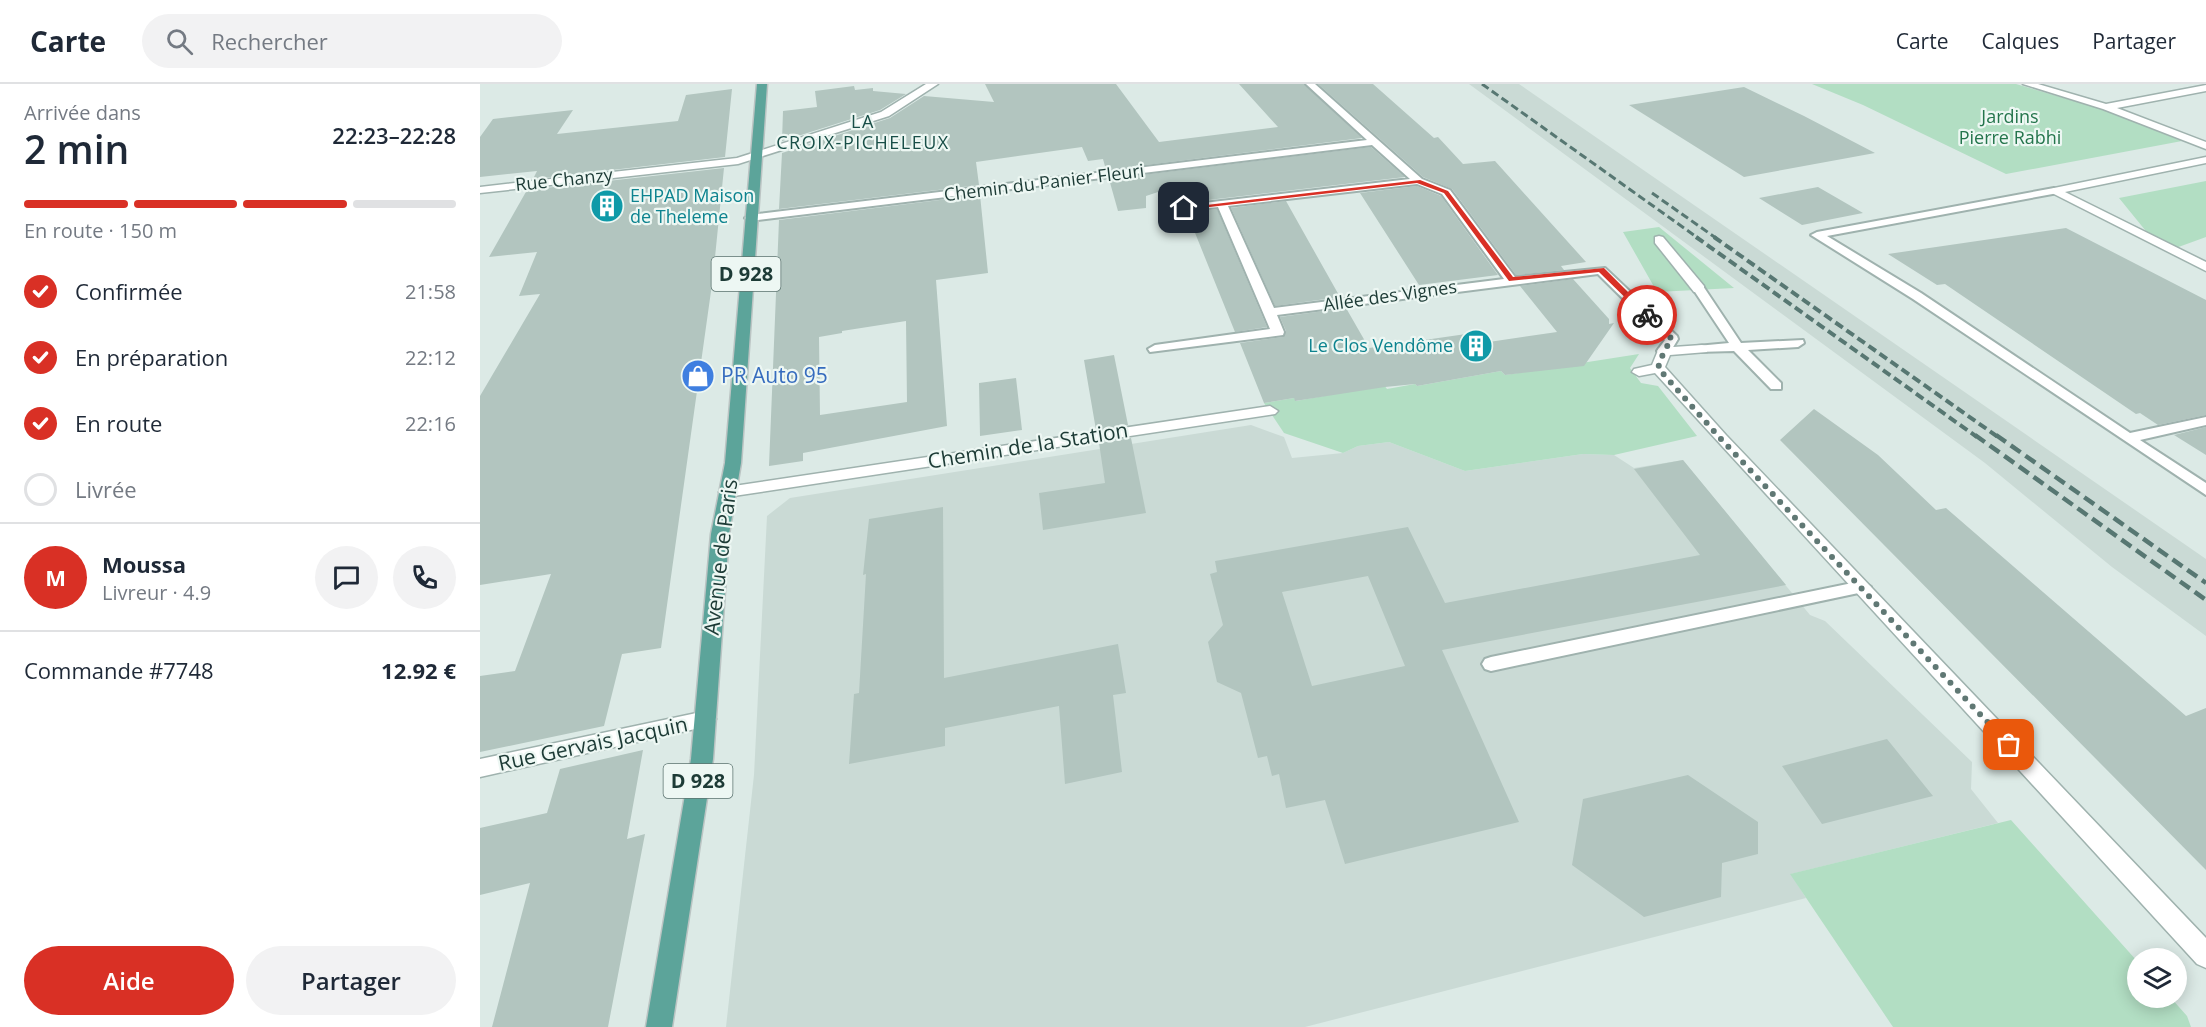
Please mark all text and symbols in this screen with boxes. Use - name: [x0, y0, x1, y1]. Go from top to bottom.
- search box: [142, 14, 562, 68]
- text: Carte: [30, 22, 106, 60]
- icon: search: [163, 25, 196, 58]
- text: Rechercher: [211, 26, 328, 56]
- text: Carte: [1896, 27, 1948, 55]
- text: Calques: [1981, 27, 2059, 55]
- text: Partager: [2092, 27, 2176, 55]
- text: Arrivée dans: [24, 99, 141, 126]
- park label: Jardins Pierre Rabhi: [1959, 104, 2061, 149]
- district label: LA CROIX-PICHELEUX: [776, 109, 950, 154]
- text: 22:23–22:28: [332, 120, 456, 150]
- text: 2 min: [24, 122, 129, 175]
- street label: Chemin du Panier Fleuri: [942, 158, 1145, 206]
- street label: Rue Chanzy: [514, 162, 615, 196]
- pin: [1158, 182, 1209, 233]
- place label: EHPAD Maison de Theleme: [630, 183, 754, 228]
- building icon: EHPAD Maison de Theleme: [589, 188, 625, 224]
- icon: home: [1167, 191, 1200, 224]
- text: En route · 150 m: [24, 217, 177, 244]
- road number: D 928: [712, 257, 780, 291]
- street label: Allée des Vignes: [1322, 274, 1458, 316]
- icon: check: [24, 275, 57, 308]
- text: Confirmée: [75, 276, 183, 306]
- text: 21:58: [405, 278, 456, 305]
- courier: [1617, 285, 1677, 345]
- icon: bike: [1631, 299, 1664, 332]
- building icon: Le Clos Vendôme: [1458, 328, 1494, 364]
- place label: Le Clos Vendôme: [1308, 333, 1453, 357]
- icon: check: [24, 341, 57, 374]
- text: En préparation: [75, 342, 228, 372]
- text: 22:12: [405, 344, 456, 371]
- shop icon: PR Auto 95: [680, 358, 716, 394]
- place label: PR Auto 95: [721, 361, 828, 389]
- icon: check: [24, 407, 57, 440]
- text: En route: [75, 408, 162, 438]
- text: 22:16: [405, 410, 456, 437]
- street label: Chemin de la Station: [926, 415, 1130, 475]
- text: Livrée: [75, 474, 137, 504]
- street label: Avenue de Paris: [697, 477, 743, 636]
- button: chat: [315, 546, 378, 609]
- button: phone: [393, 546, 456, 609]
- text: Moussa: [102, 549, 186, 579]
- text: M: [45, 562, 66, 592]
- text: Livreur · 4.9: [102, 579, 211, 606]
- text: Commande #7748: [24, 655, 214, 685]
- text: 12.92 €: [381, 655, 456, 685]
- street label: Rue Gervais Jacquin: [496, 709, 690, 777]
- pin: [1983, 719, 2034, 770]
- icon: bag: [1992, 728, 2025, 761]
- road number: D 928: [664, 764, 732, 798]
- button: Aide: [24, 946, 234, 1015]
- button: Partager: [246, 946, 456, 1015]
- map controls: [2127, 948, 2187, 1008]
- button: layers: [2127, 948, 2187, 1008]

